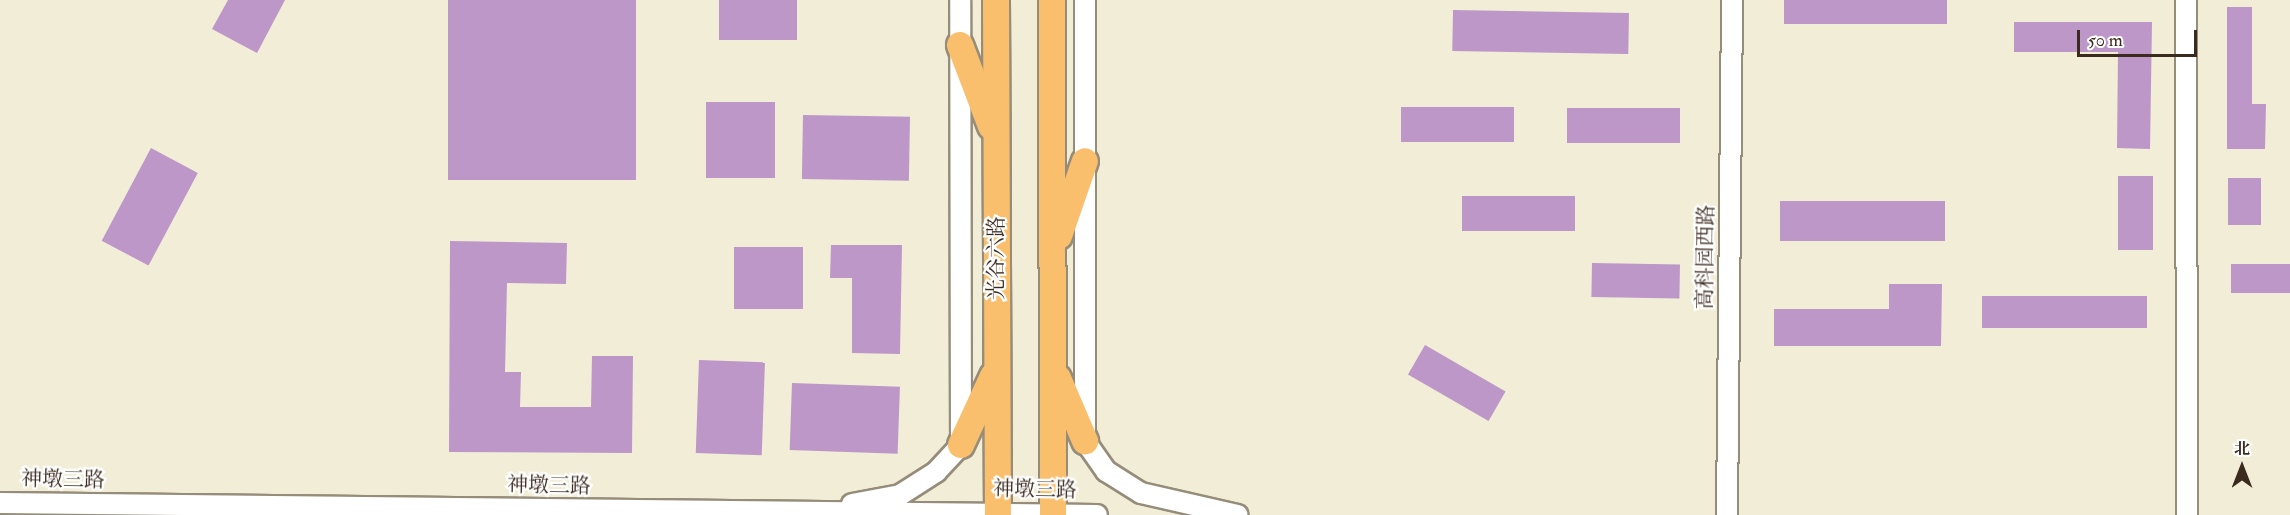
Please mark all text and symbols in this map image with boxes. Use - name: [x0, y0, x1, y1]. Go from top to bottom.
- scale bar: [2080, 18, 2200, 56]
- text: 50 m: [2088, 29, 2123, 52]
- street label: 高科园西路: [1692, 204, 1720, 310]
- street label: 光谷六路: [984, 216, 1010, 300]
- north arrow: [2212, 437, 2272, 497]
- text: 北: [2234, 439, 2250, 459]
- street label: 神墩三路: [21, 467, 105, 493]
- street label: 神墩三路: [507, 473, 591, 499]
- street label: 神墩三路: [993, 477, 1077, 503]

